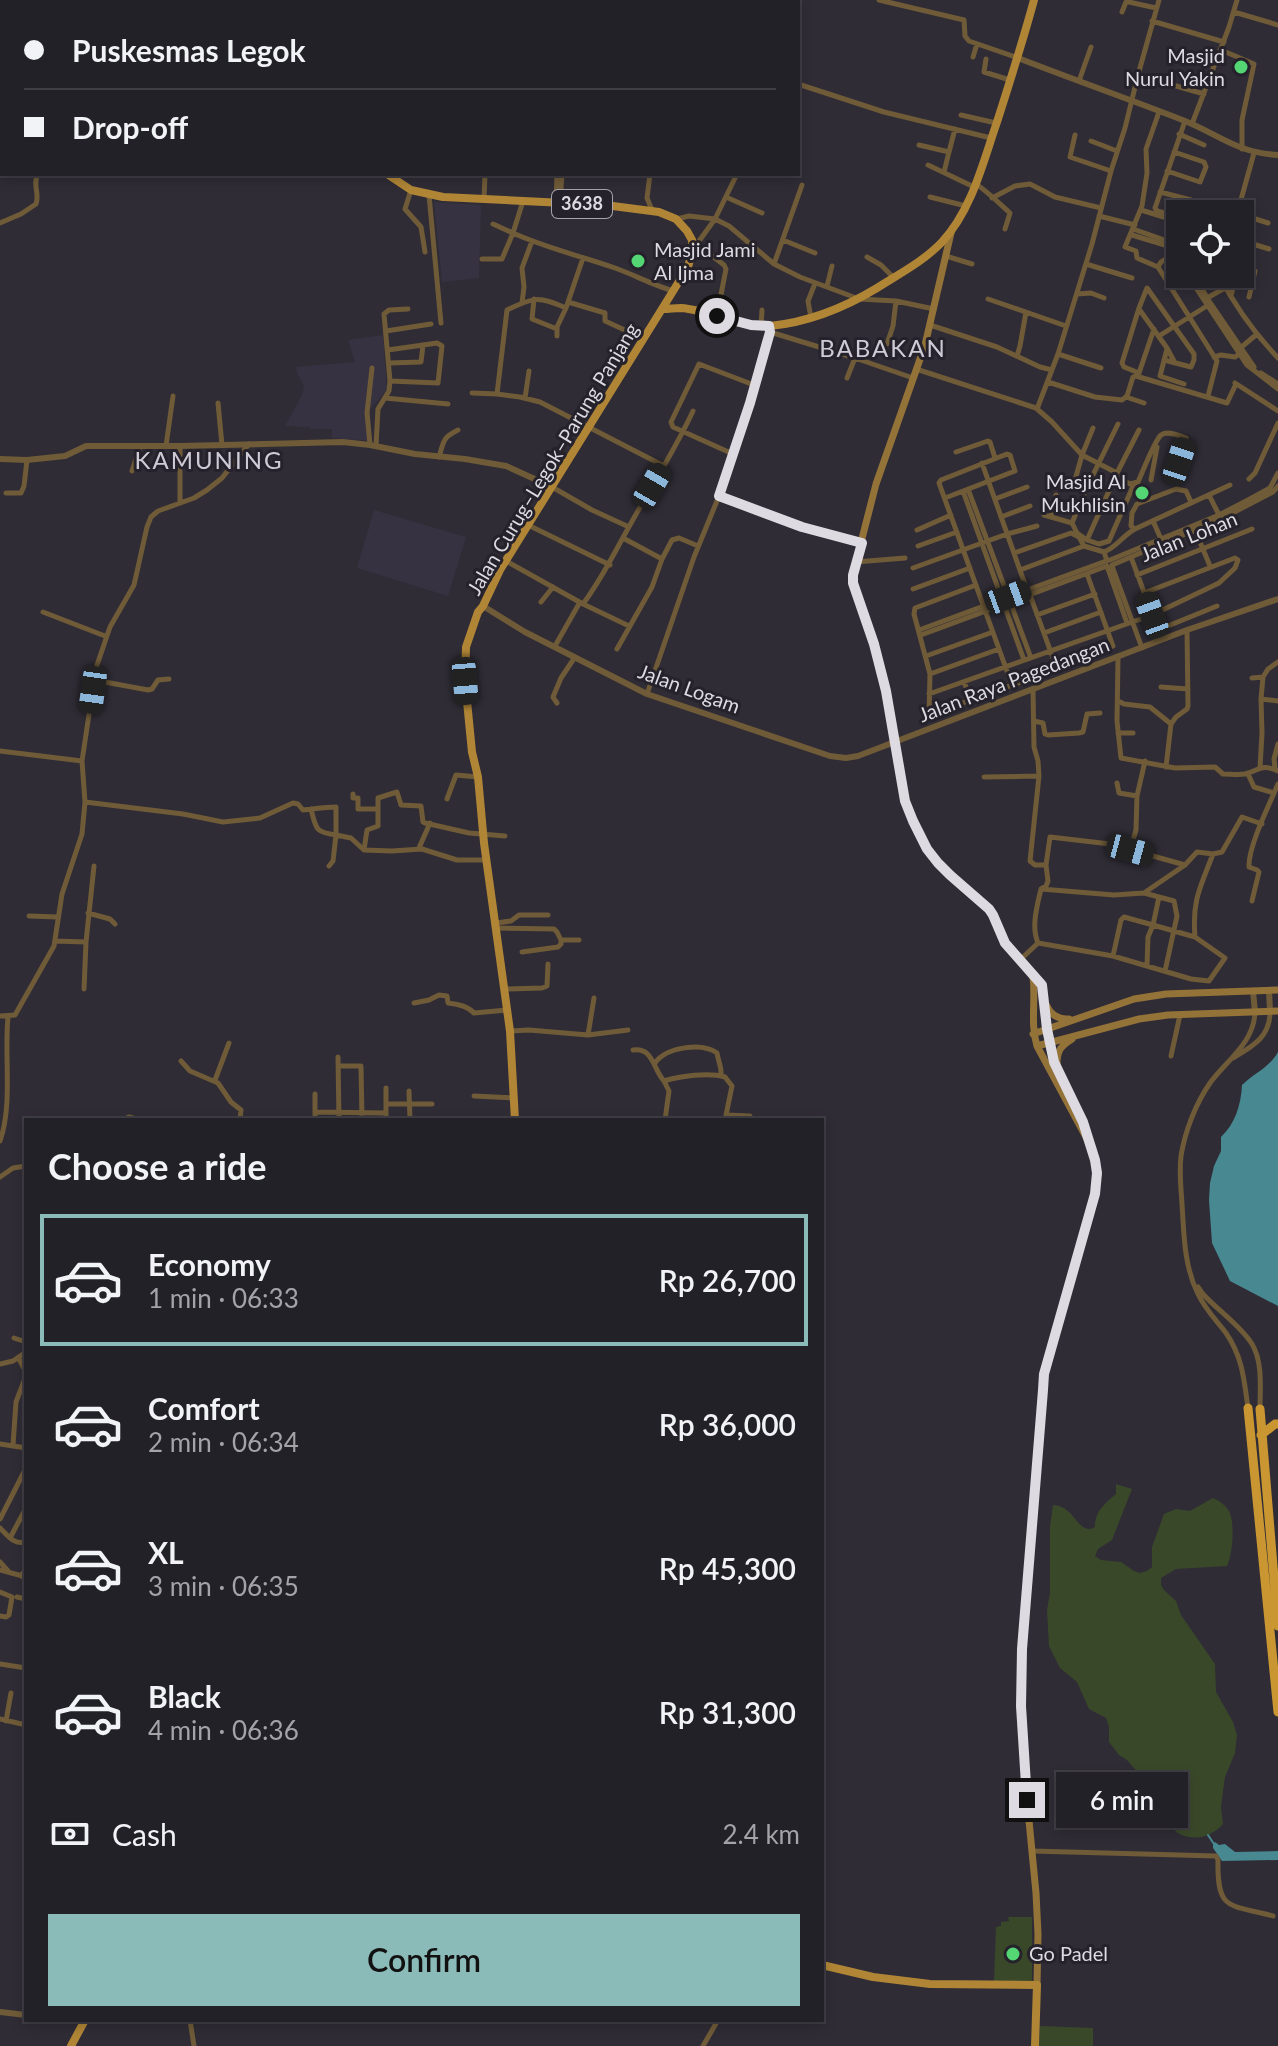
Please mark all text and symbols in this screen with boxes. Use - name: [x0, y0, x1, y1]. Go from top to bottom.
- text: Puskesmas Legok: [72, 32, 306, 68]
- place label: Masjid Nurul Yakin: [1125, 43, 1225, 90]
- marker: Masjid Nurul Yakin: [1232, 58, 1250, 76]
- text: Drop-off: [72, 109, 188, 145]
- road number: 3638: [552, 190, 612, 218]
- map controls: [1166, 200, 1254, 288]
- button: locate: [1166, 200, 1254, 288]
- place label: Masjid Jami Al Ijma: [654, 237, 755, 284]
- marker: Masjid Jami Al Ijma: [629, 252, 647, 270]
- route start: [699, 298, 735, 334]
- street label: Jalan Curug–Legok–Parung Panjang: [461, 318, 643, 599]
- district label: BABAKAN: [819, 333, 947, 362]
- car: [1160, 434, 1198, 488]
- district label: KAMUNING: [135, 445, 284, 474]
- car: [630, 459, 674, 513]
- place label: Masjid Al Mukhlisin: [1041, 469, 1126, 516]
- marker: Masjid Al Mukhlisin: [1133, 484, 1151, 502]
- street label: Jalan Lohan: [1137, 506, 1240, 566]
- car: [981, 578, 1035, 616]
- car: [1133, 588, 1171, 642]
- street label: Jalan Raya Pagedangan: [915, 632, 1112, 727]
- car: [451, 656, 479, 706]
- street label: Jalan Logam: [635, 659, 744, 718]
- car: [78, 665, 108, 715]
- car: [1104, 832, 1156, 868]
- text: Choose a ride: [48, 1144, 267, 1188]
- icon: car: [52, 1244, 124, 1316]
- text: Economy: [148, 1246, 271, 1282]
- text: Rp 26,700: [659, 1262, 796, 1298]
- text: 1 min · 06:33: [148, 1282, 299, 1314]
- icon: car: [52, 1388, 124, 1460]
- text: Comfort: [148, 1390, 260, 1426]
- text: Rp 36,000: [659, 1406, 796, 1442]
- text: 2 min · 06:34: [148, 1426, 299, 1458]
- icon: car: [52, 1532, 124, 1604]
- text: XL: [148, 1534, 184, 1570]
- text: Rp 45,300: [659, 1550, 796, 1586]
- text: 3 min · 06:35: [148, 1570, 299, 1602]
- icon: car: [52, 1676, 124, 1748]
- text: Black: [148, 1678, 221, 1714]
- text: Rp 31,300: [659, 1694, 796, 1730]
- text: 4 min · 06:36: [148, 1714, 299, 1746]
- callout: 6 min: [1055, 1772, 1187, 1828]
- route end: [1009, 1782, 1045, 1818]
- text: 6 min: [1090, 1784, 1154, 1816]
- icon: cash: [48, 1812, 92, 1856]
- text: Cash: [112, 1816, 177, 1852]
- text: 2.4 km: [722, 1818, 800, 1850]
- button: Confirm: [48, 1914, 800, 2006]
- place label: Go Padel: [1029, 1941, 1108, 1965]
- marker: Go Padel: [1004, 1945, 1022, 1963]

